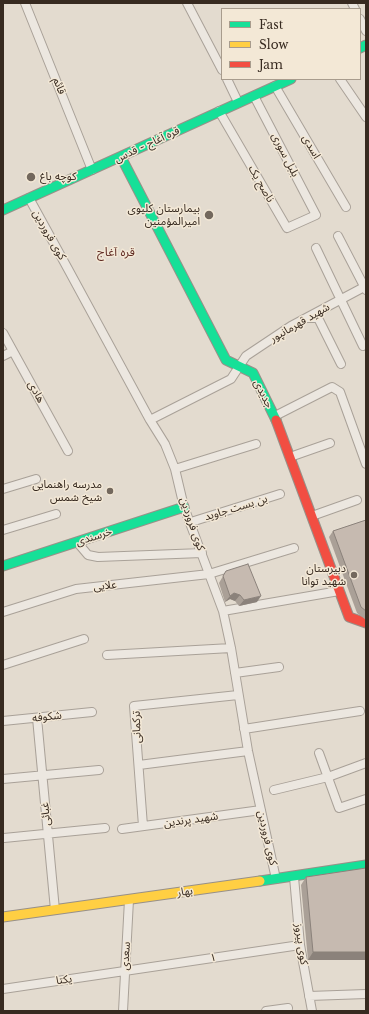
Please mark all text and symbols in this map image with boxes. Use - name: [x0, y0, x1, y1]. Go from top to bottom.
- legend: [221, 8, 361, 80]
- text: Fast: [259, 17, 283, 32]
- text: Slow: [259, 37, 288, 52]
- text: Jam: [259, 57, 283, 72]
- street label: قائم: [50, 76, 68, 96]
- street label: قره آغاج - قدس: [112, 124, 182, 166]
- street label: بلبل سوری: [268, 131, 302, 179]
- street label: اسدی: [299, 133, 323, 161]
- street label: ناصح یک: [245, 163, 277, 205]
- place label: کوچه باغ: [40, 170, 76, 184]
- marker: کوچه باغ: [25, 171, 37, 183]
- place label: بیمارستان کلیوی امیرالمؤمنین: [128, 202, 200, 228]
- street label: کوی فروردین: [29, 208, 69, 262]
- marker: بیمارستان کلیوی امیرالمؤمنین: [203, 209, 215, 221]
- district label: قره آغاج: [97, 246, 135, 260]
- street label: شهید قهرمانپور: [268, 301, 332, 345]
- street label: جدیدی: [250, 378, 276, 410]
- street label: هادی: [25, 379, 47, 405]
- place label: مدرسه راهنمایی شیخ شمس: [32, 478, 102, 504]
- marker: مدرسه راهنمایی شیخ شمس: [105, 486, 115, 496]
- street label: بن بست جاوید: [203, 492, 269, 524]
- street label: کوی فروردین: [177, 496, 207, 552]
- street label: خرسندی: [74, 525, 114, 549]
- place label: دبیرستان شهید توانا: [301, 562, 346, 588]
- marker: دبیرستان شهید توانا: [349, 570, 359, 580]
- street label: علایی: [93, 578, 117, 594]
- street label: شکوفه: [32, 709, 62, 725]
- street label: ترکمانی: [130, 711, 144, 743]
- street label: غبائی: [38, 802, 54, 826]
- street label: کوی فروردین: [254, 809, 280, 867]
- street label: شهید پرندین: [163, 810, 219, 830]
- street label: بهار: [176, 884, 194, 900]
- street label: کوی پیروز: [292, 922, 310, 966]
- street label: سعدی: [119, 941, 133, 971]
- street label: ۱: [209, 951, 217, 965]
- street label: یکتا: [55, 972, 73, 988]

